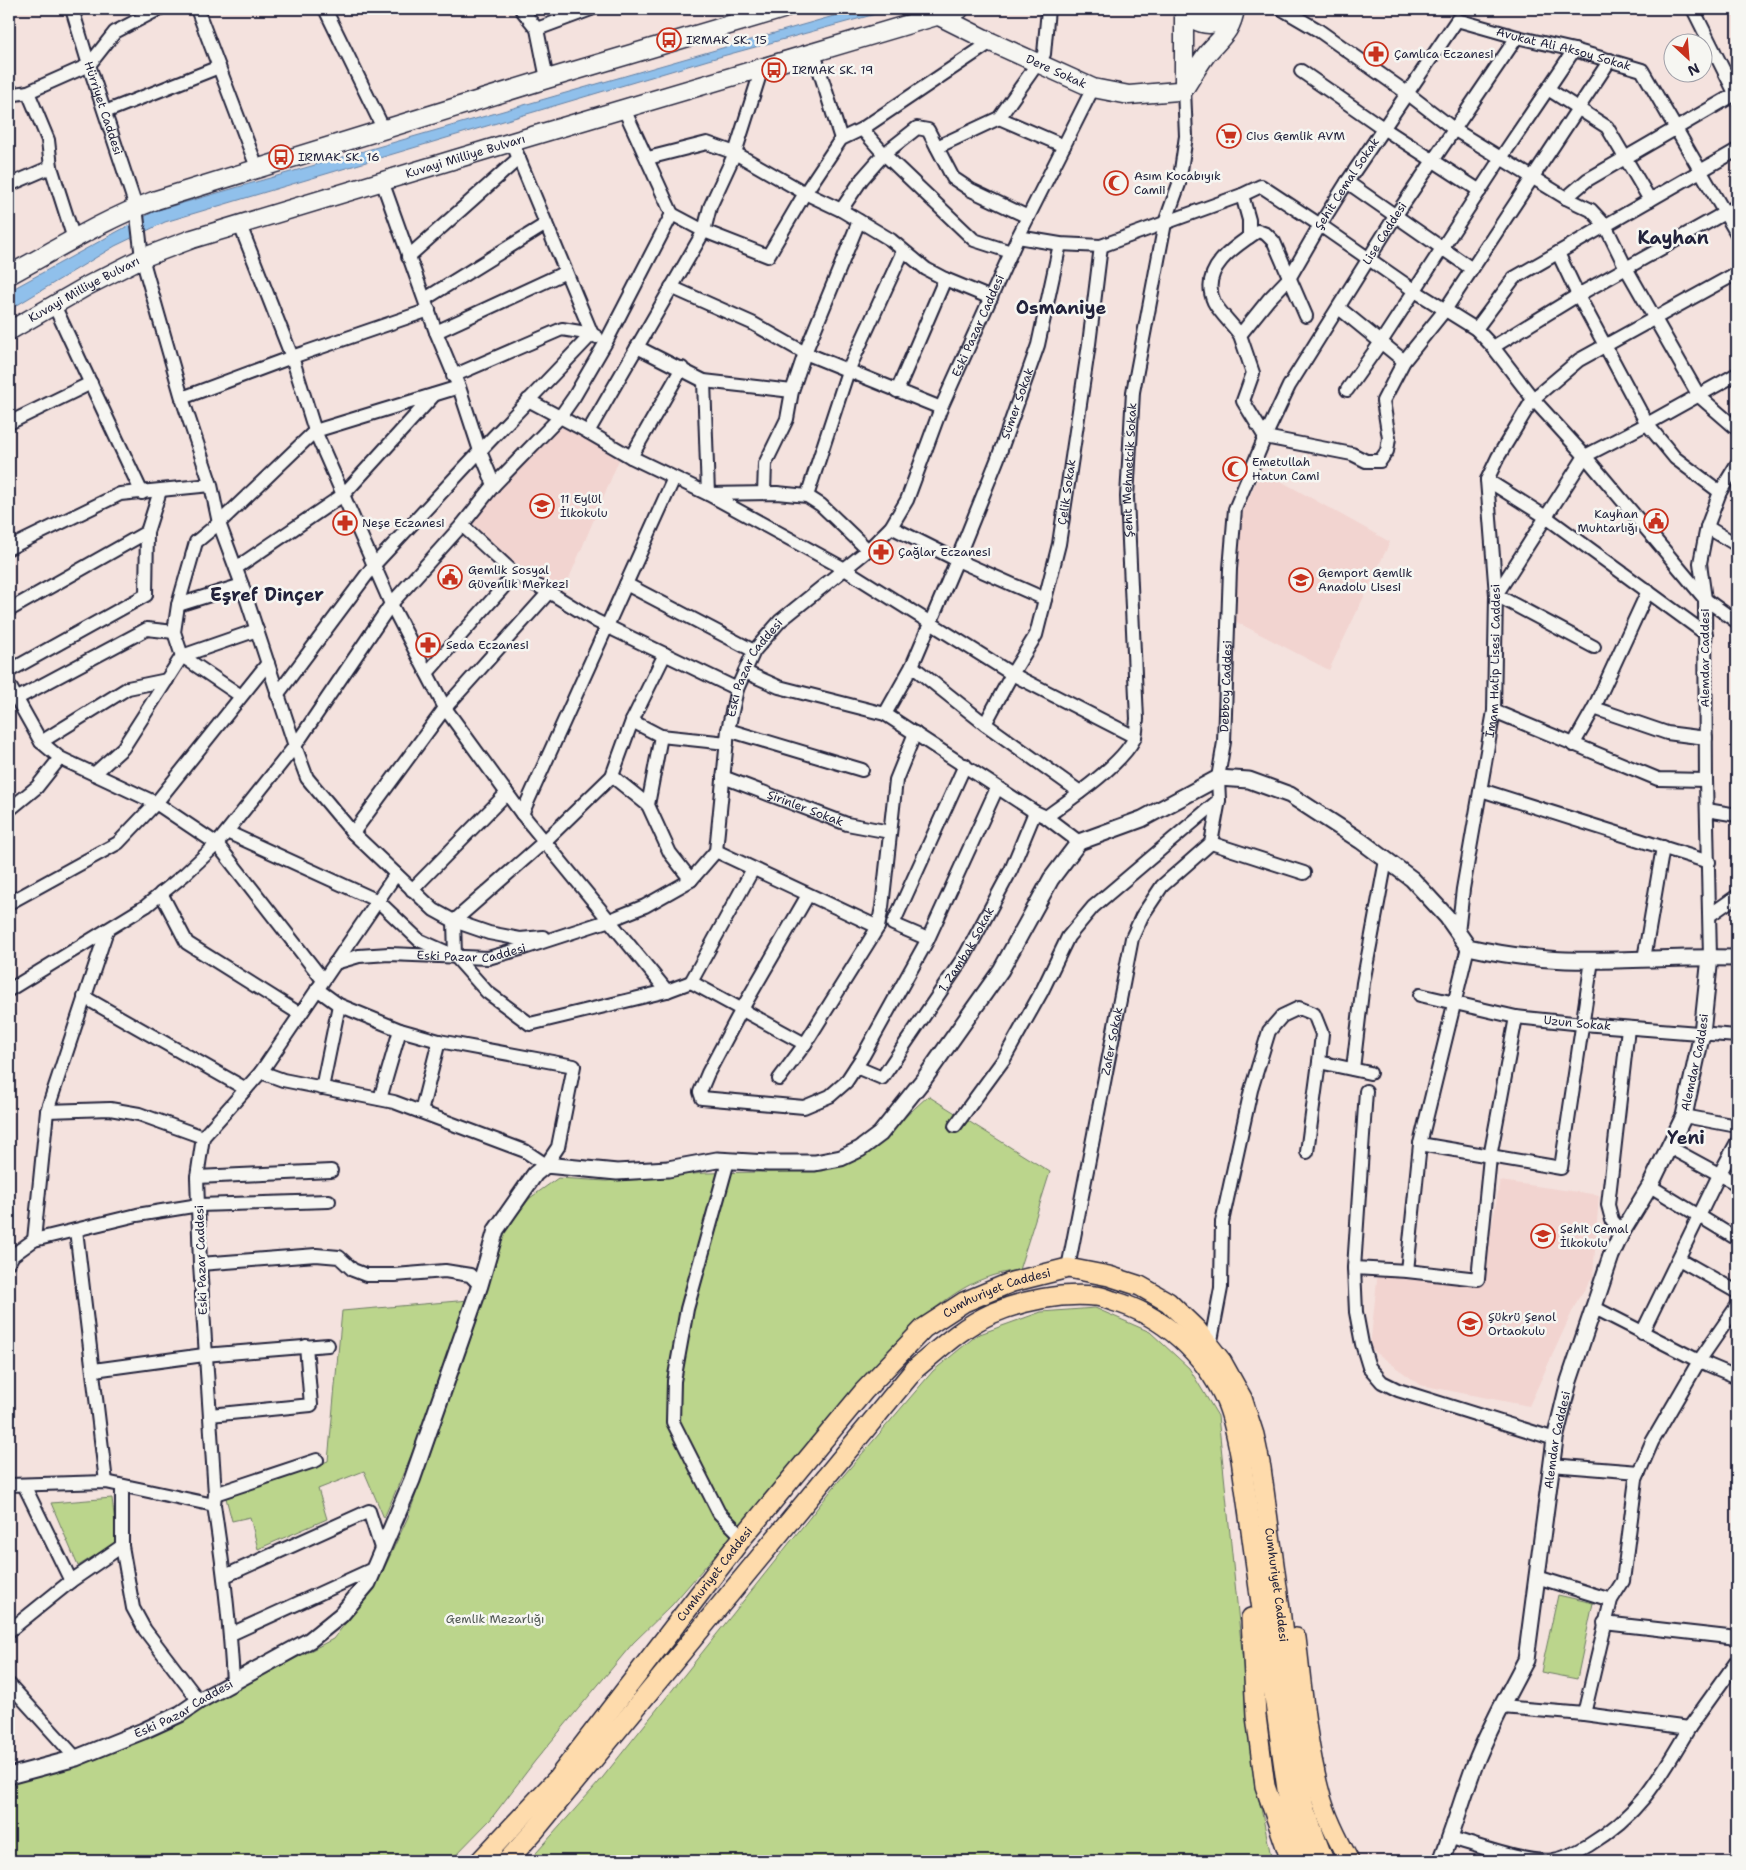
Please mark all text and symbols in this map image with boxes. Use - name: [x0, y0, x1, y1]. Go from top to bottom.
- street label: Avukat Ali Aksoy Sokak: [1494, 24, 1633, 74]
- bus stop icon: IRMAK SK. 15: [656, 27, 682, 53]
- place label: IRMAK SK. 15: [686, 32, 767, 48]
- north arrow: [1664, 32, 1714, 82]
- pharmacy icon: Çamlıca Eczanesi: [1363, 41, 1389, 67]
- place label: Çamlıca Eczanesi: [1394, 46, 1494, 62]
- street label: Dere Sokak: [1023, 51, 1089, 92]
- bus stop icon: IRMAK SK. 19: [761, 57, 787, 83]
- street label: Hürriyet Caddesi: [80, 59, 126, 157]
- text: N: [1685, 59, 1703, 80]
- place label: IRMAK SK. 19: [792, 62, 874, 78]
- supermarket icon: Cius Gemlik AVM: [1216, 123, 1242, 149]
- place label: Cius Gemlik AVM: [1246, 128, 1345, 144]
- street label: Kuvayi Milliye Bulvarı: [404, 130, 527, 182]
- street label: Şehit Cemal Sokak: [1311, 134, 1383, 233]
- bus stop icon: IRMAK SK. 16: [268, 144, 294, 170]
- place label: IRMAK SK. 16: [298, 149, 380, 165]
- place label: Asım Kocabıyık Camii: [1134, 168, 1221, 198]
- mosque icon: Asım Kocabıyık Camii: [1103, 170, 1129, 196]
- street label: Lise Caddesi: [1359, 199, 1411, 268]
- district label: Kayhan: [1637, 226, 1709, 250]
- street label: Kuvayi Milliye Bulvarı: [26, 252, 142, 326]
- street label: Eski Pazar Caddesi: [948, 272, 1008, 379]
- district label: Osmaniye: [1016, 296, 1107, 320]
- street label: Sümer Sokak: [997, 365, 1037, 441]
- street label: Şehit Mehmetcik Sokak: [1119, 402, 1140, 538]
- place label: Emetullah Hatun Cami: [1252, 454, 1320, 484]
- mosque icon: Emetullah Hatun Cami: [1222, 456, 1248, 482]
- street label: Çelik Sokak: [1054, 458, 1080, 526]
- place label: 11 Eylül İlkokulu: [560, 491, 608, 521]
- school or university icon: 11 Eylül İlkokulu: [529, 493, 555, 519]
- place label: Kayhan Muhtarlığı: [1577, 506, 1638, 536]
- public building icon: Kayhan Muhtarlığı: [1643, 508, 1669, 534]
- pharmacy icon: Neşe Eczanesi: [332, 510, 358, 536]
- place label: Neşe Eczanesi: [362, 515, 445, 531]
- pharmacy icon: Çağlar Eczanesi: [868, 539, 894, 565]
- place label: Çağlar Eczanesi: [898, 544, 991, 560]
- place label: Gemlik Sosyal Güvenlik Merkezi: [468, 562, 569, 592]
- public building icon: Gemlik Sosyal Güvenlik Merkezi: [437, 564, 463, 590]
- place label: Gemport Gemlik Anadolu Lisesi: [1318, 565, 1412, 595]
- school or university icon: Gemport Gemlik Anadolu Lisesi: [1288, 567, 1314, 593]
- district label: Eşref Dinçer: [210, 583, 324, 607]
- street label: İmam Hatip Lisesi Caddesi: [1481, 583, 1504, 739]
- street label: Alemdar Caddesi: [1697, 608, 1713, 708]
- street label: Eski Pazar Caddesi: [723, 615, 786, 719]
- pharmacy icon: Seda Eczanesi: [415, 632, 441, 658]
- place label: Seda Eczanesi: [446, 637, 529, 653]
- street label: Debboy Caddesi: [1216, 640, 1236, 733]
- street label: Şirinler Sokak: [765, 787, 846, 830]
- street label: 1. Zambak Sokak: [935, 904, 998, 995]
- street label: Eski Pazar Caddesi: [416, 940, 528, 966]
- street label: Zafer Sokak: [1098, 1006, 1126, 1077]
- street label: Uzun Sokak: [1543, 1012, 1612, 1034]
- street label: Alemdar Caddesi: [1677, 1013, 1712, 1113]
- district label: Yeni: [1667, 1126, 1705, 1150]
- street label: Eski Pazar Caddesi: [191, 1205, 211, 1315]
- place label: Şehit Cemal İlkokulu: [1560, 1221, 1629, 1251]
- school or university icon: Şehit Cemal İlkokulu: [1530, 1223, 1556, 1249]
- street label: Cumhuriyet Caddesi: [940, 1265, 1052, 1322]
- place label: Şükrü Şenol Ortaokulu: [1488, 1309, 1556, 1339]
- school or university icon: Şükrü Şenol Ortaokulu: [1457, 1311, 1483, 1337]
- street label: Alemdar Caddesi: [1541, 1389, 1574, 1490]
- street label: Cumhuriyet Caddesi: [673, 1523, 756, 1625]
- street label: Cumhuriyet Caddesi: [1261, 1527, 1292, 1643]
- park label: Gemlik Mezarlığı: [446, 1611, 544, 1627]
- street label: Eski Pazar Caddesi: [132, 1676, 236, 1742]

